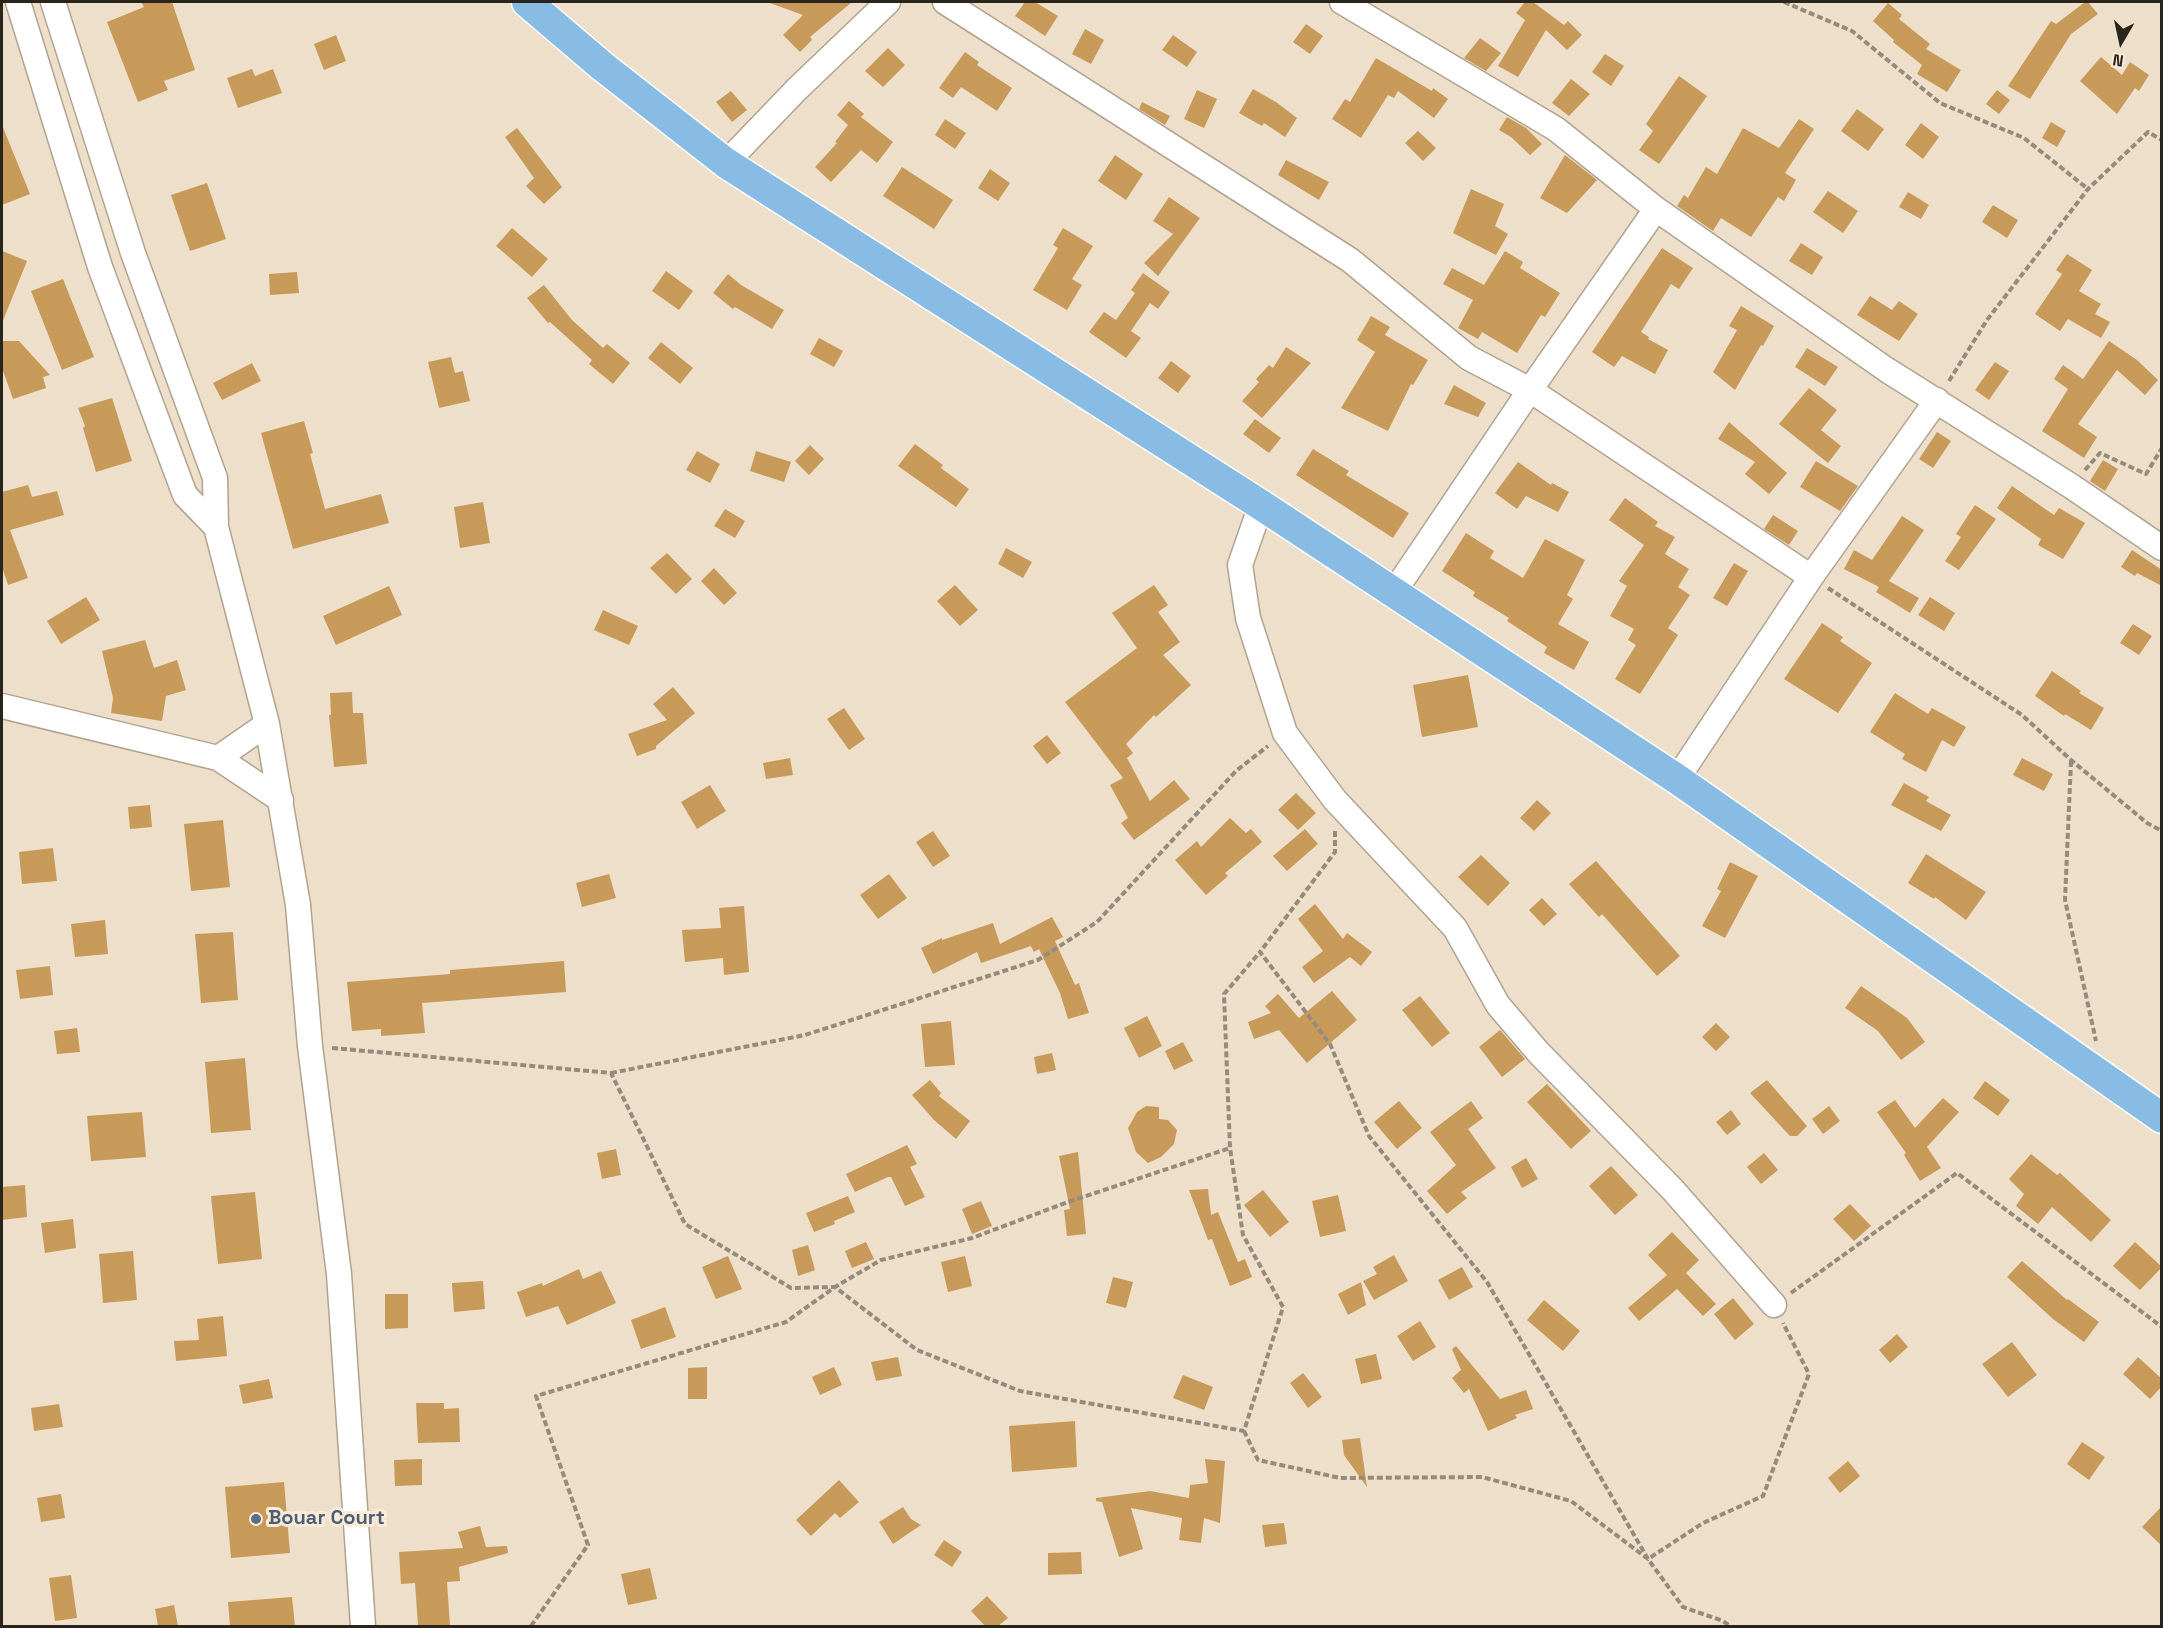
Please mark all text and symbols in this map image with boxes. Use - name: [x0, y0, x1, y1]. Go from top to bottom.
- north arrow: [2091, 12, 2151, 72]
- text: N: [2111, 49, 2125, 71]
- place label: Bouar Court: [268, 1507, 385, 1531]
- marker: Bouar Court: [249, 1512, 263, 1526]

